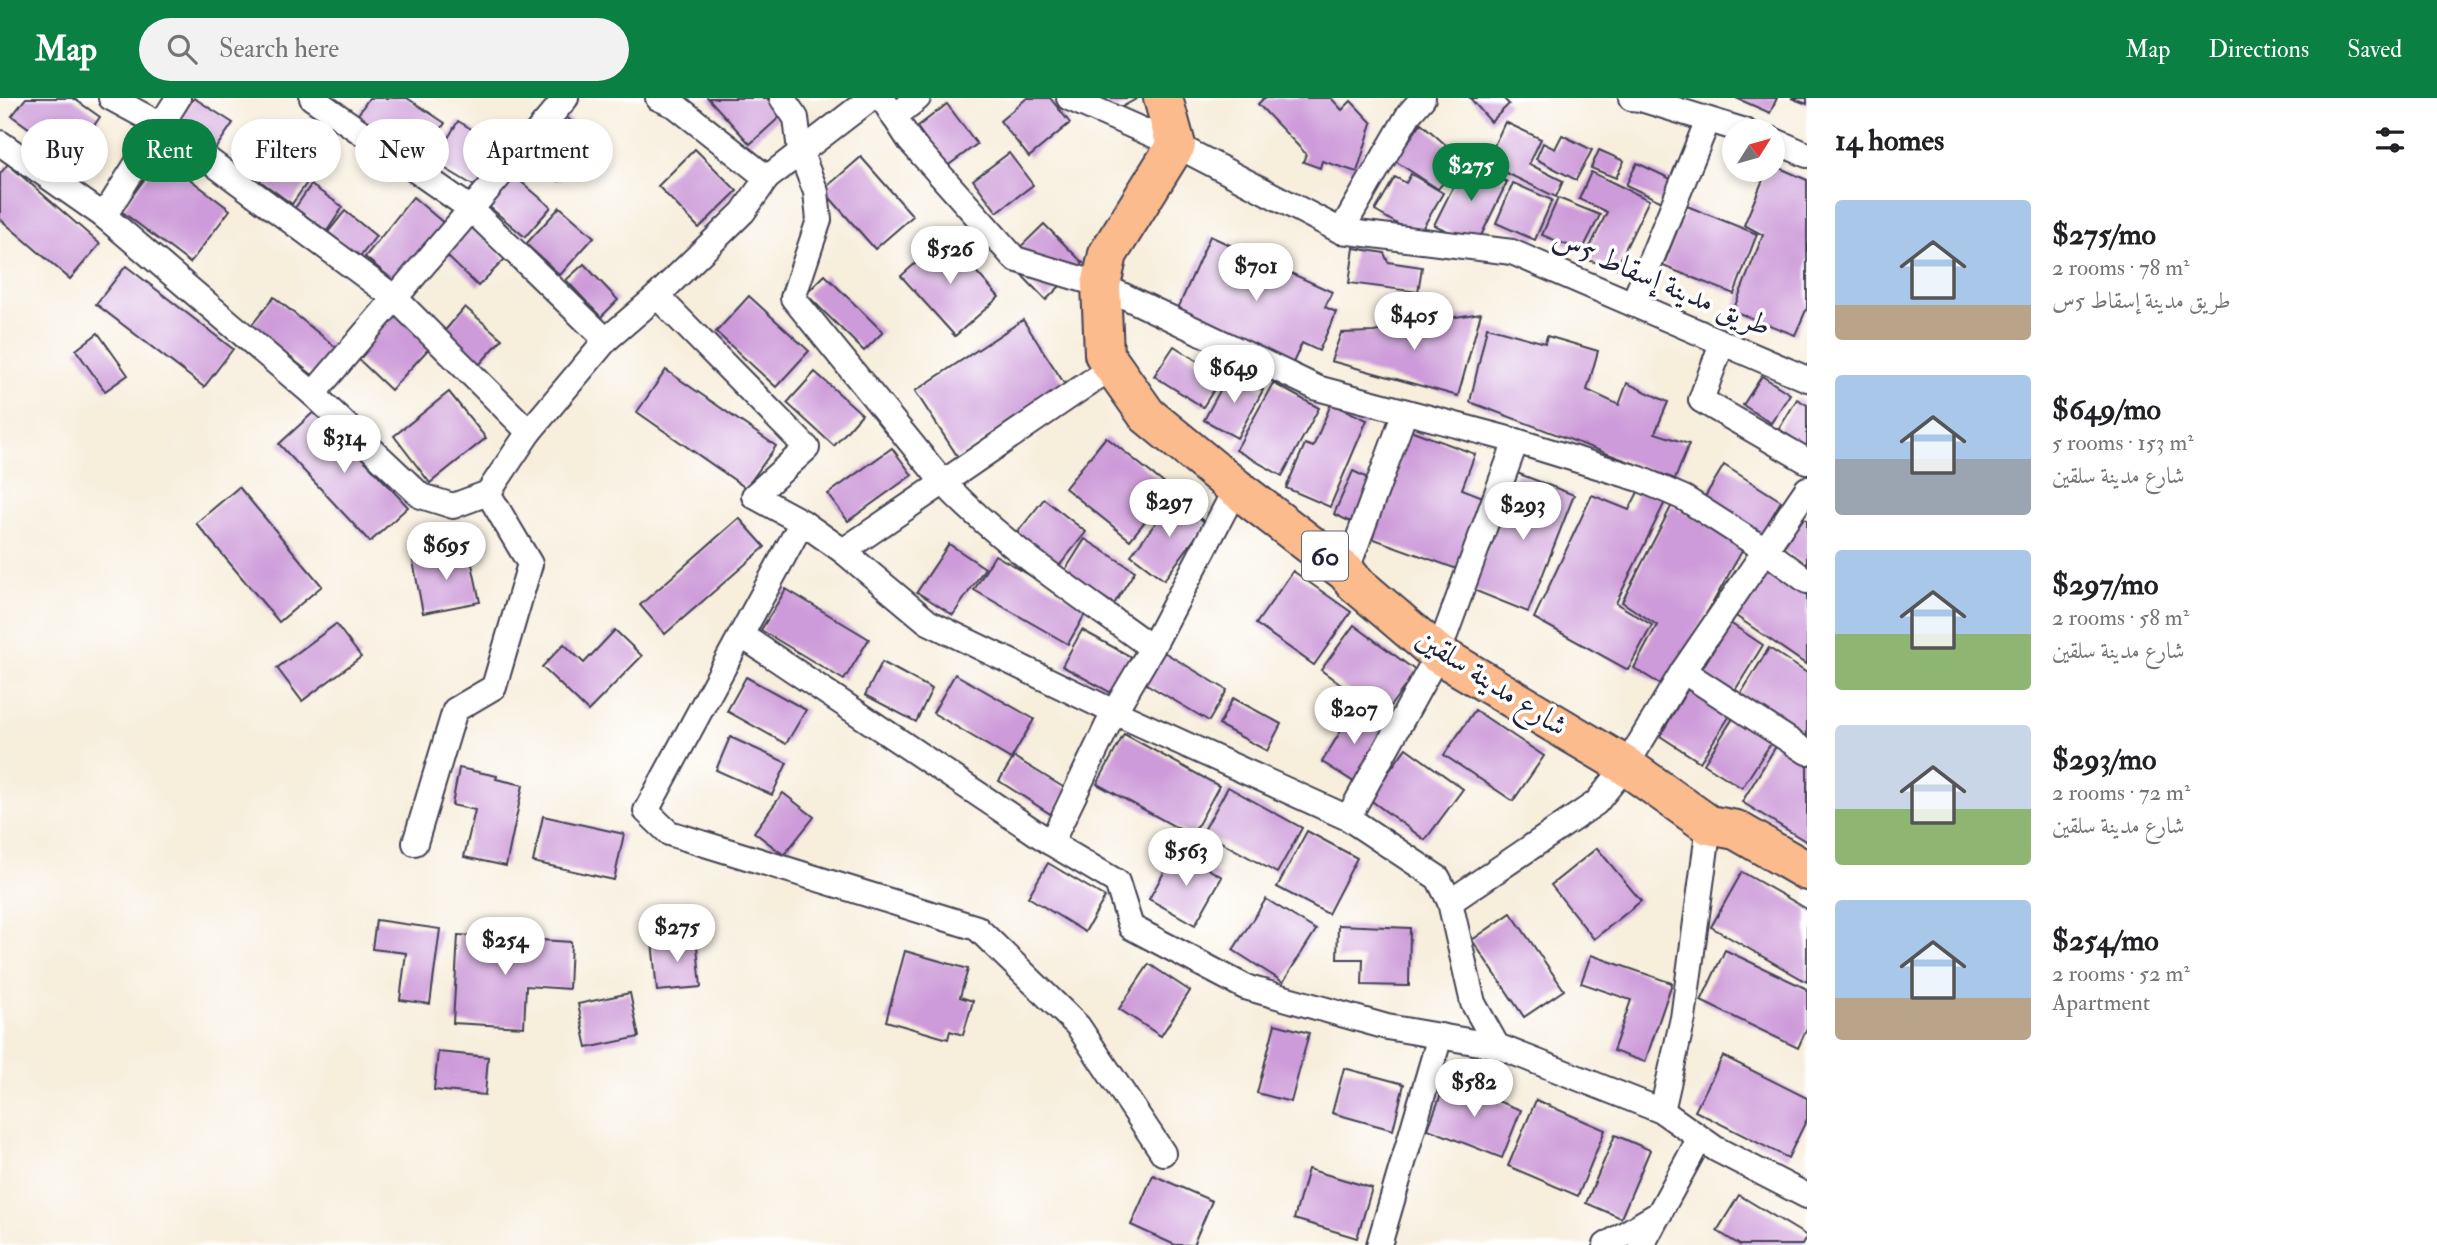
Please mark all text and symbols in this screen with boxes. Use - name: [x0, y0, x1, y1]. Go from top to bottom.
- search box: [139, 18, 629, 81]
- text: Map: [35, 29, 97, 70]
- icon: search: [163, 30, 201, 68]
- text: Search here: [219, 33, 339, 65]
- text: Map: [2125, 34, 2170, 65]
- text: Directions: [2208, 34, 2309, 65]
- text: Saved: [2347, 34, 2402, 65]
- chip: Buy: [21, 119, 108, 182]
- chip: Rent: [122, 119, 217, 182]
- chip: Filters: [231, 119, 341, 182]
- chip: New: [355, 119, 449, 182]
- chip: Apartment: [463, 119, 613, 182]
- north arrow: [1722, 119, 1785, 182]
- map controls: [1722, 119, 1785, 182]
- icon: filters: [2371, 121, 2409, 159]
- text: 14 homes: [1835, 122, 1944, 159]
- pin: $275: [1430, 144, 1512, 203]
- text: $275: [1448, 151, 1494, 180]
- text: $275/mo: [2052, 216, 2156, 253]
- street label: طريق مدينة إسقاط 5س: [1547, 219, 1777, 345]
- pin: $526: [909, 226, 991, 286]
- icon: home: [1891, 228, 1975, 312]
- text: $526: [927, 234, 973, 263]
- pin: $701: [1215, 244, 1297, 303]
- text: $701: [1234, 251, 1278, 280]
- text: 2 rooms · 78 m²: [2052, 253, 2190, 282]
- text: طريق مدينة إسقاط 5س: [2052, 286, 2231, 315]
- pin: $405: [1373, 292, 1455, 352]
- text: $405: [1390, 300, 1438, 329]
- pin: $649: [1193, 345, 1275, 405]
- text: $649: [1210, 353, 1258, 382]
- text: $649/mo: [2052, 391, 2161, 428]
- icon: home: [1891, 403, 1975, 487]
- pin: $314: [303, 416, 385, 475]
- text: $314: [323, 423, 365, 452]
- text: 5 rooms · 153 m²: [2052, 428, 2194, 457]
- text: شارع مدينة سلقين: [2052, 461, 2185, 490]
- pin: $297: [1128, 480, 1210, 539]
- pin: $293: [1482, 482, 1564, 542]
- text: $297: [1145, 487, 1193, 516]
- text: $293: [1500, 490, 1546, 519]
- pin: $695: [405, 522, 487, 582]
- text: $695: [423, 530, 469, 559]
- road number: 60: [1302, 532, 1348, 580]
- text: $297/mo: [2052, 566, 2158, 603]
- icon: home: [1891, 578, 1975, 662]
- text: 2 rooms · 58 m²: [2052, 603, 2189, 632]
- street label: شارع مدينة سلقين: [1406, 619, 1575, 750]
- text: شارع مدينة سلقين: [2052, 636, 2185, 665]
- pin: $207: [1313, 686, 1395, 746]
- text: $207: [1330, 694, 1378, 723]
- text: $293/mo: [2052, 741, 2156, 778]
- icon: home: [1891, 753, 1975, 837]
- text: 2 rooms · 72 m²: [2052, 778, 2190, 807]
- text: شارع مدينة سلقين: [2052, 811, 2185, 840]
- pin: $563: [1145, 828, 1227, 888]
- text: $563: [1164, 836, 1208, 865]
- pin: $275: [636, 904, 718, 964]
- text: $275: [654, 912, 700, 941]
- pin: $254: [464, 918, 546, 977]
- text: $254/mo: [2052, 922, 2159, 959]
- text: $254: [482, 925, 528, 954]
- icon: home: [1891, 928, 1975, 1012]
- text: 2 rooms · 52 m²: [2052, 959, 2190, 988]
- text: Apartment: [2052, 988, 2150, 1017]
- pin: $582: [1433, 1060, 1515, 1119]
- text: $582: [1451, 1067, 1497, 1096]

